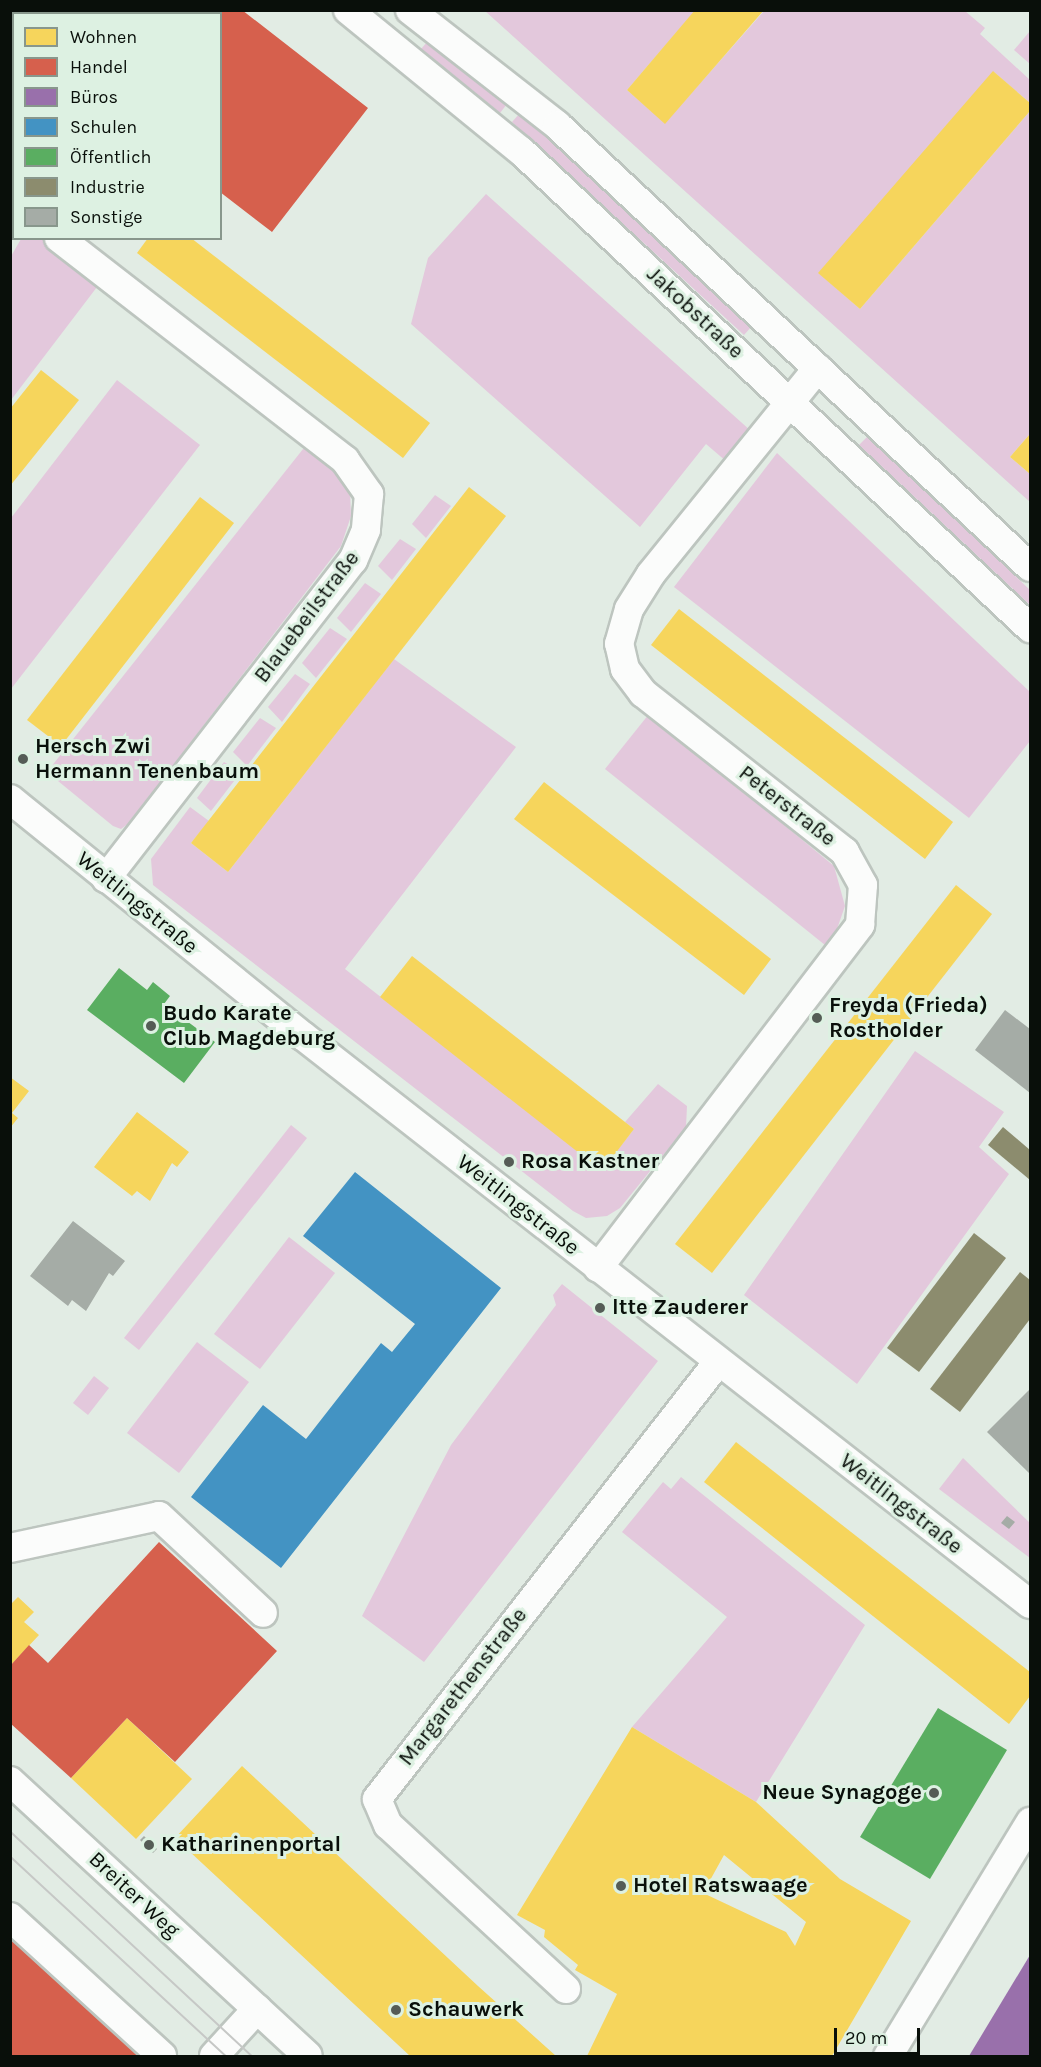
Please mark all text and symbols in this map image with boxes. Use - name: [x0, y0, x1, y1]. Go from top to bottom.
- legend: [12, 12, 222, 240]
- text: Wohnen: [70, 26, 137, 48]
- text: Handel: [70, 56, 128, 78]
- text: Büros: [70, 86, 118, 108]
- text: Schulen: [70, 116, 137, 138]
- text: Öffentlich: [70, 146, 151, 168]
- text: Industrie: [70, 176, 145, 198]
- text: Sonstige: [70, 206, 143, 228]
- street label: Jakobstraße: [641, 261, 749, 365]
- street label: Blauebeilstraße: [249, 546, 365, 688]
- place label: Hersch Zwi Hermann Tenenbaum: [35, 733, 259, 784]
- marker: Hersch Zwi Hermann Tenenbaum: [16, 752, 30, 766]
- street label: Peterstraße: [733, 760, 841, 852]
- street label: Weitlingstraße: [71, 846, 203, 960]
- place label: Freyda (Frieda) Rostholder: [829, 992, 988, 1044]
- place label: Budo Karate Club Magdeburg: [163, 1000, 335, 1052]
- marker: Freyda (Frieda) Rostholder: [810, 1011, 824, 1025]
- marker: Budo Karate Club Magdeburg: [144, 1019, 158, 1033]
- street label: Weitlingstraße: [451, 1149, 585, 1261]
- place label: Rosa Kastner: [521, 1149, 659, 1175]
- marker: Rosa Kastner: [502, 1155, 516, 1169]
- place label: ltte Zauderer: [612, 1295, 748, 1321]
- marker: ltte Zauderer: [593, 1301, 607, 1315]
- street label: Weitlingstraße: [834, 1448, 968, 1560]
- street label: Margarethenstraße: [393, 1603, 533, 1771]
- place label: Neue Synagoge: [762, 1780, 922, 1806]
- marker: Neue Synagoge: [927, 1786, 941, 1800]
- place label: Katharinenportal: [161, 1832, 341, 1858]
- marker: Katharinenportal: [142, 1838, 156, 1852]
- street label: Breiter Weg: [83, 1846, 185, 1944]
- place label: Hotel Ratswaage: [633, 1873, 808, 1899]
- marker: Hotel Ratswaage: [614, 1879, 628, 1893]
- place label: Schauwerk: [408, 1997, 524, 2023]
- marker: Schauwerk: [389, 2003, 403, 2017]
- scale bar: [837, 2016, 922, 2054]
- text: 20 m: [845, 2027, 887, 2049]

